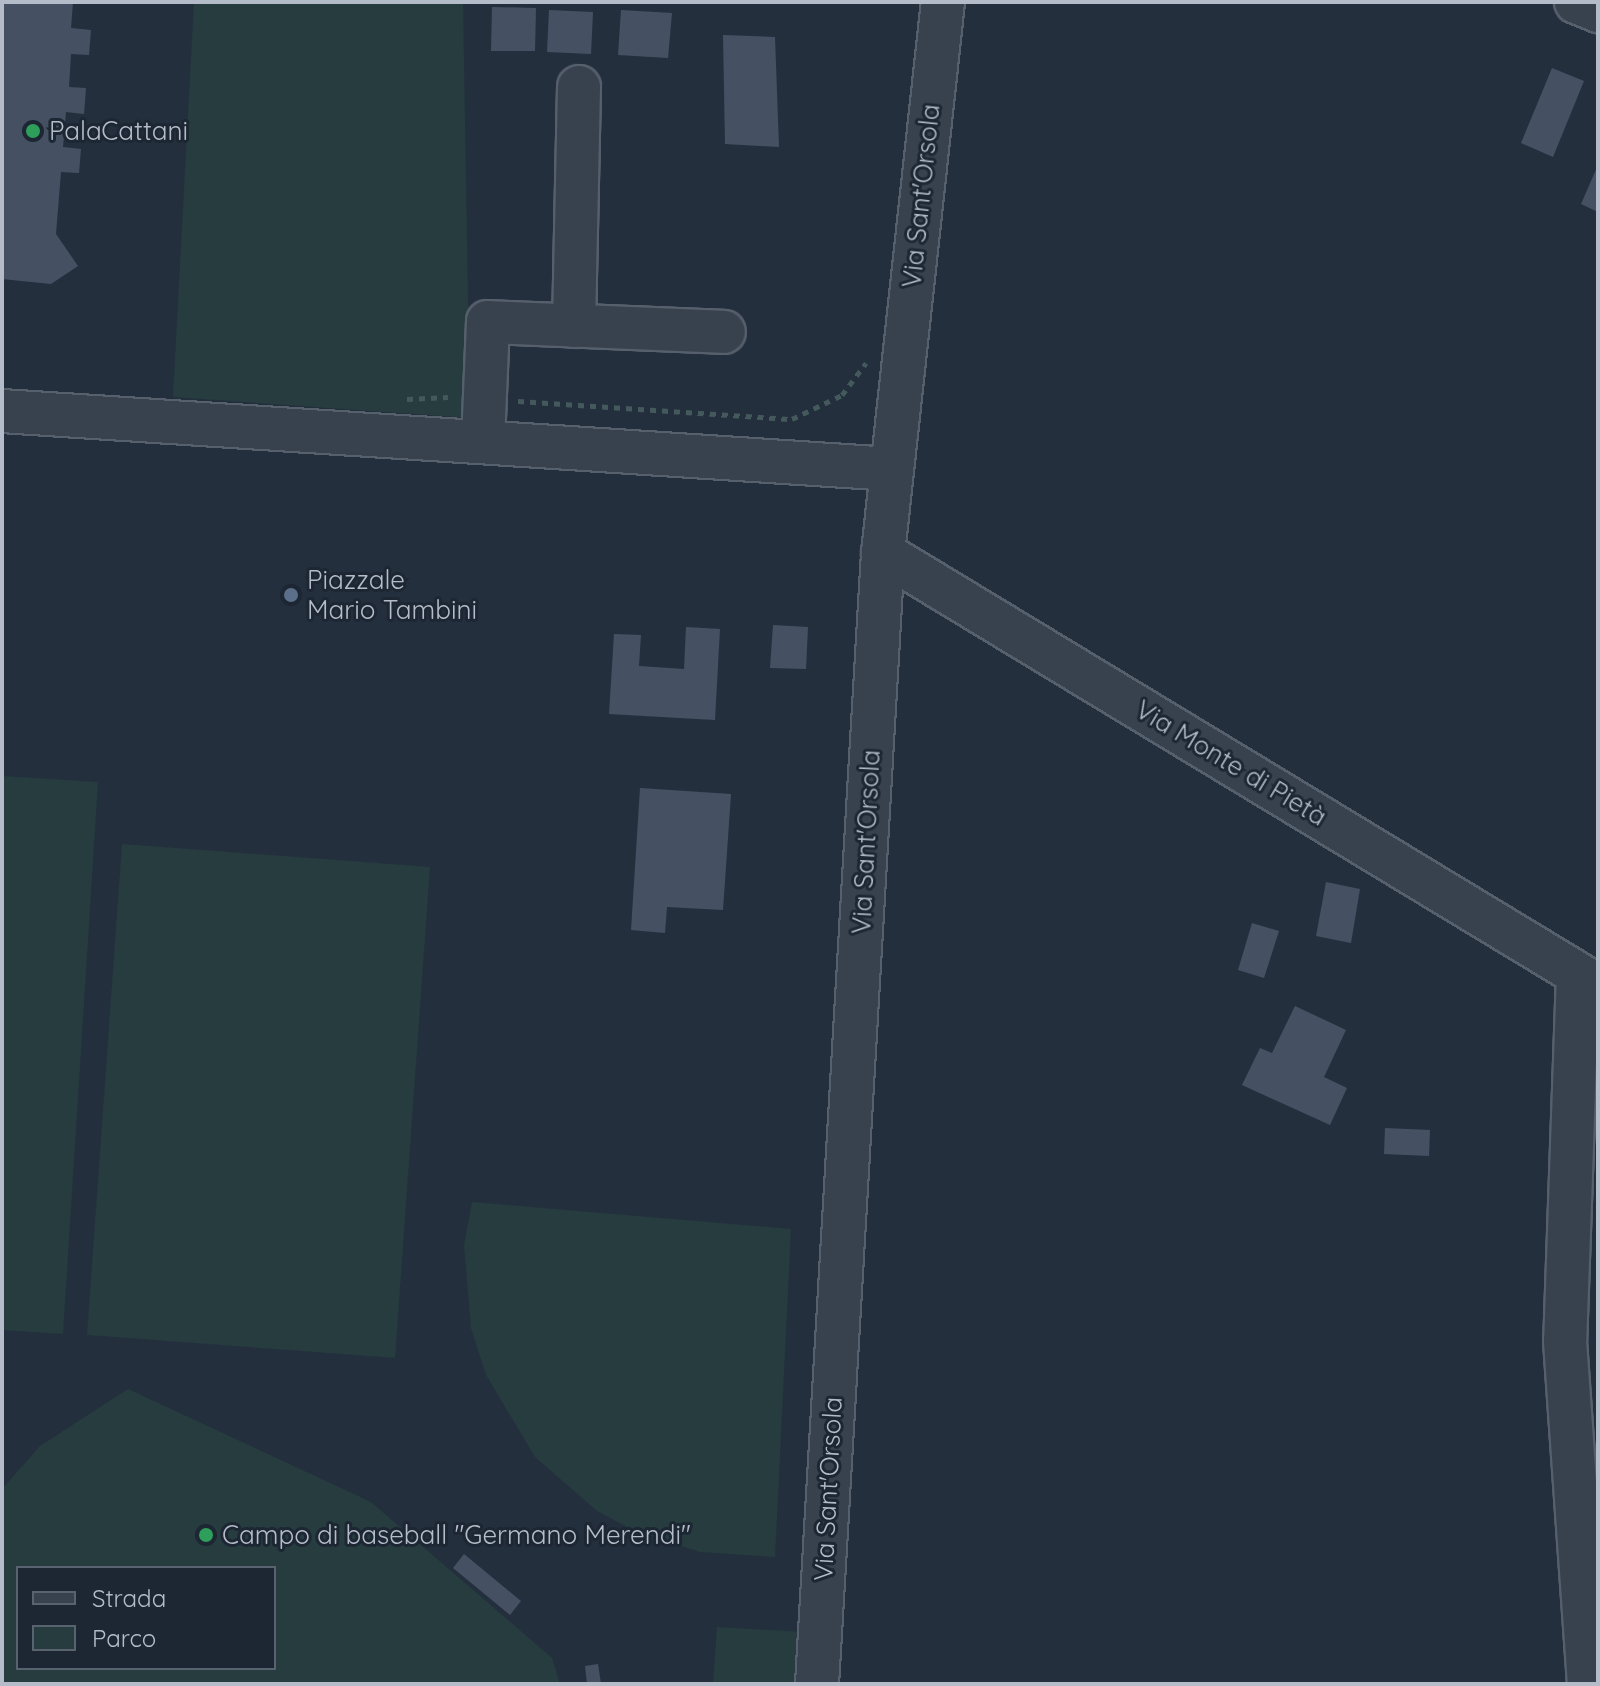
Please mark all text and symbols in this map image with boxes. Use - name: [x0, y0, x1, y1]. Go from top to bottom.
- street label: Via Sant'Orsola: [896, 103, 946, 289]
- place label: PalaCattani: [49, 115, 188, 147]
- marker: PalaCattani: [24, 122, 42, 140]
- place label: Piazzale Mario Tambini: [307, 564, 477, 626]
- marker: Piazzale Mario Tambini: [282, 586, 300, 604]
- street label: Via Monte di Pietà: [1130, 694, 1332, 832]
- street label: Via Sant'Orsola: [846, 749, 886, 935]
- street label: Via Sant'Orsola: [808, 1396, 848, 1582]
- place label: Campo di baseball "Germano Merendi": [222, 1519, 691, 1551]
- marker: Campo di baseball "Germano Merendi": [197, 1526, 215, 1544]
- legend: [16, 1566, 276, 1670]
- text: Strada: [92, 1583, 166, 1613]
- text: Parco: [92, 1623, 156, 1653]

